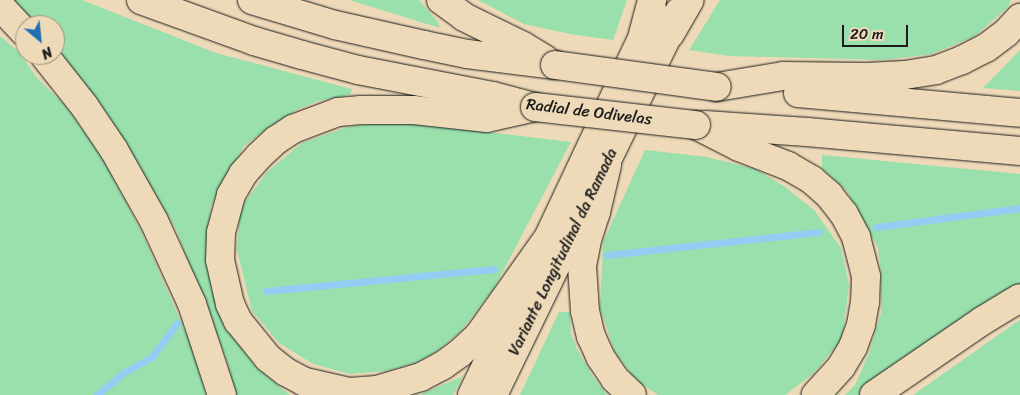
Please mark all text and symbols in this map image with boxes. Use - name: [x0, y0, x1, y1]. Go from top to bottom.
- north arrow: [15, 15, 65, 65]
- scale bar: [845, 15, 911, 47]
- text: 20 m: [850, 21, 884, 47]
- text: N: [37, 39, 57, 66]
- street label: Radial de Odivelas: [525, 95, 653, 129]
- street label: Variante Longitudinal da Ramada: [504, 145, 622, 359]

